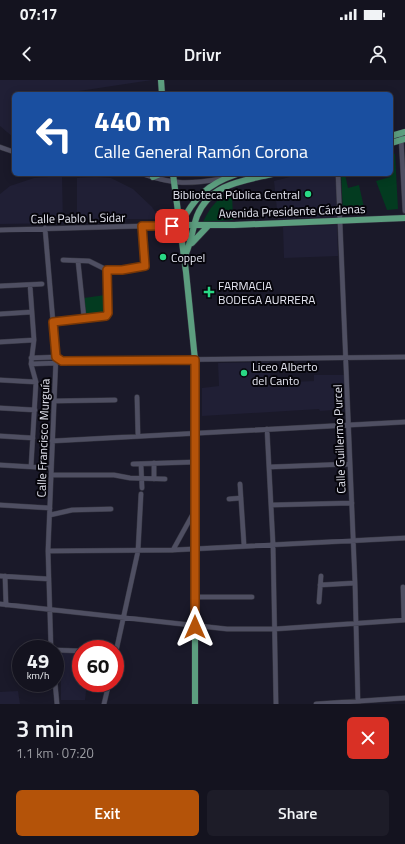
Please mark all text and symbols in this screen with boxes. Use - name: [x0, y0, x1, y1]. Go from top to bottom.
- text: 07:17: [20, 3, 57, 26]
- text: Drivr: [184, 41, 221, 68]
- icon: back: [16, 43, 38, 65]
- icon: person: [367, 43, 389, 65]
- text: 440 m: [94, 99, 171, 142]
- icon: left: [28, 108, 80, 160]
- text: Calle General Ramón Corona: [94, 138, 308, 165]
- place label: Biblioteca Pública Central: [173, 185, 300, 204]
- marker: Biblioteca Pública Central: [303, 189, 313, 199]
- street label: Avenida Presidente Cárdenas: [218, 199, 366, 223]
- street label: Calle Pablo L. Sidar: [31, 208, 125, 228]
- pin: [155, 209, 189, 243]
- icon: arrive: [161, 215, 183, 237]
- place label: Coppel: [171, 248, 205, 267]
- marker: Coppel: [158, 252, 168, 262]
- place label: FARMACIA BODEGA AURRERA: [218, 276, 315, 309]
- marker: FARMACIA BODEGA AURRERA: [203, 286, 215, 298]
- place label: Liceo Alberto del Canto: [252, 357, 318, 390]
- marker: Liceo Alberto del Canto: [239, 368, 249, 378]
- street label: Calle Francisco Murguía: [31, 378, 55, 498]
- street label: Calle Guillermo Purcel: [328, 384, 350, 494]
- position arrow: [174, 606, 216, 648]
- speed limit sign: 60: [72, 640, 124, 692]
- text: 49: [27, 645, 49, 676]
- text: km/h: [27, 668, 49, 683]
- text: 3 min: [16, 710, 74, 746]
- button: close: [347, 717, 389, 759]
- text: 1.1 km · 07:20: [16, 743, 94, 763]
- button: Exit: [16, 790, 199, 836]
- button: Share: [207, 790, 389, 836]

